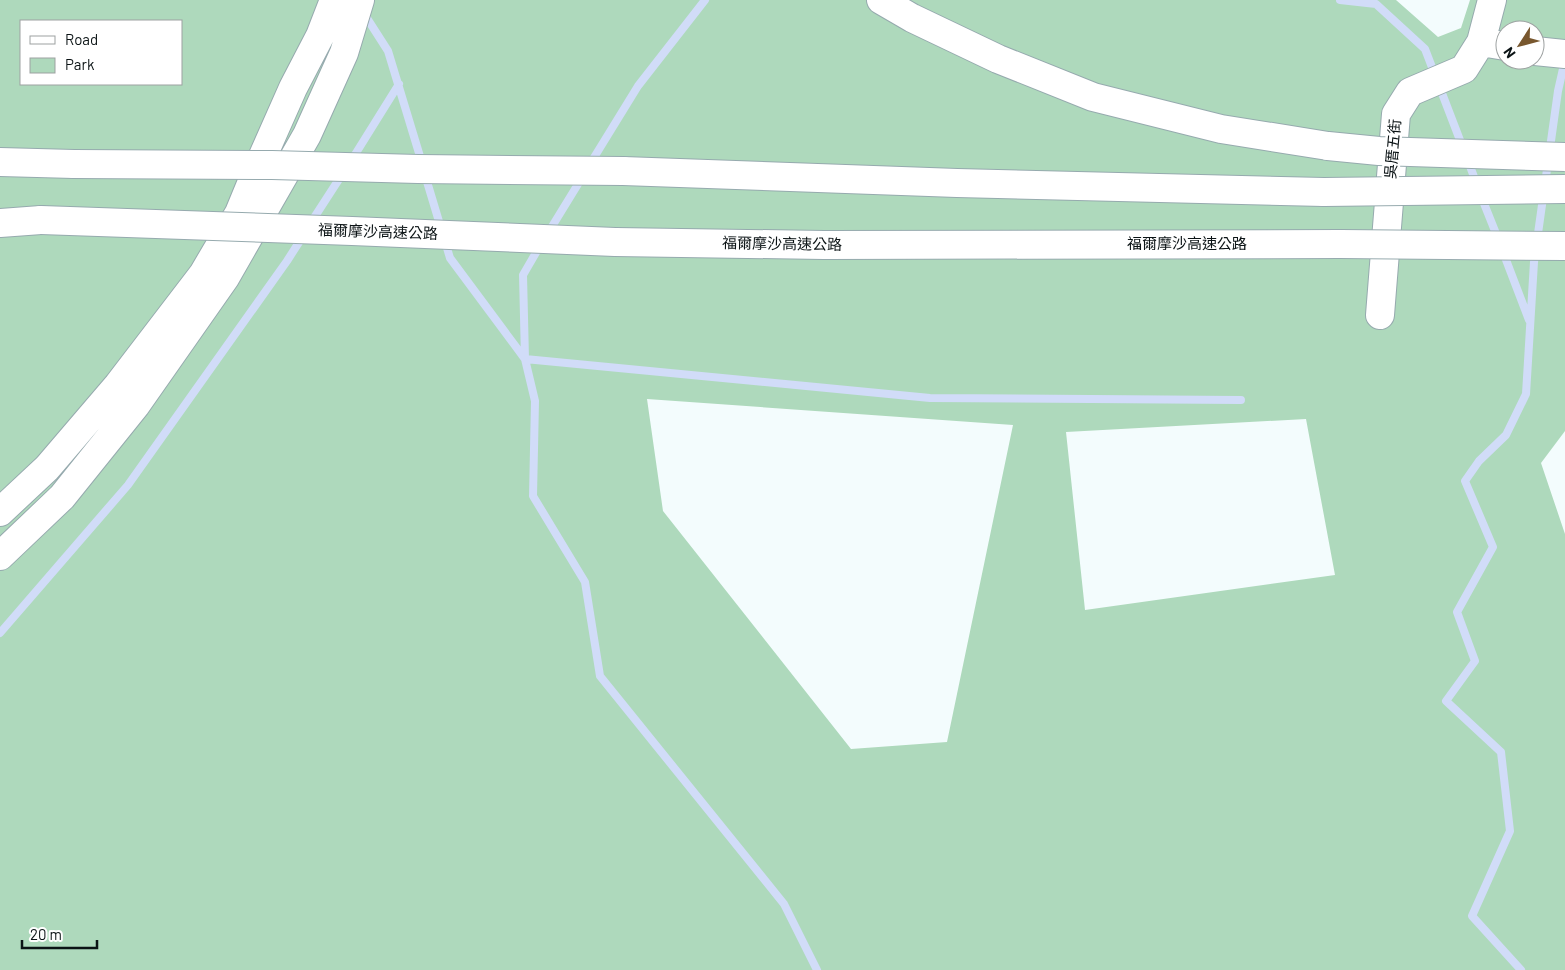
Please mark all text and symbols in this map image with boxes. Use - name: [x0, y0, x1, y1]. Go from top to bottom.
- legend: [20, 20, 182, 85]
- north arrow: [1495, 20, 1545, 70]
- text: Road: [65, 30, 98, 48]
- text: N: [1499, 44, 1519, 62]
- text: Park: [65, 55, 95, 73]
- street label: 吳厝五街: [1380, 118, 1404, 180]
- street label: 福爾摩沙高速公路: [318, 220, 438, 242]
- street label: 福爾摩沙高速公路: [722, 233, 842, 253]
- street label: 福爾摩沙高速公路: [1127, 234, 1247, 252]
- scale bar: [22, 918, 98, 950]
- text: 20 m: [30, 925, 62, 943]

